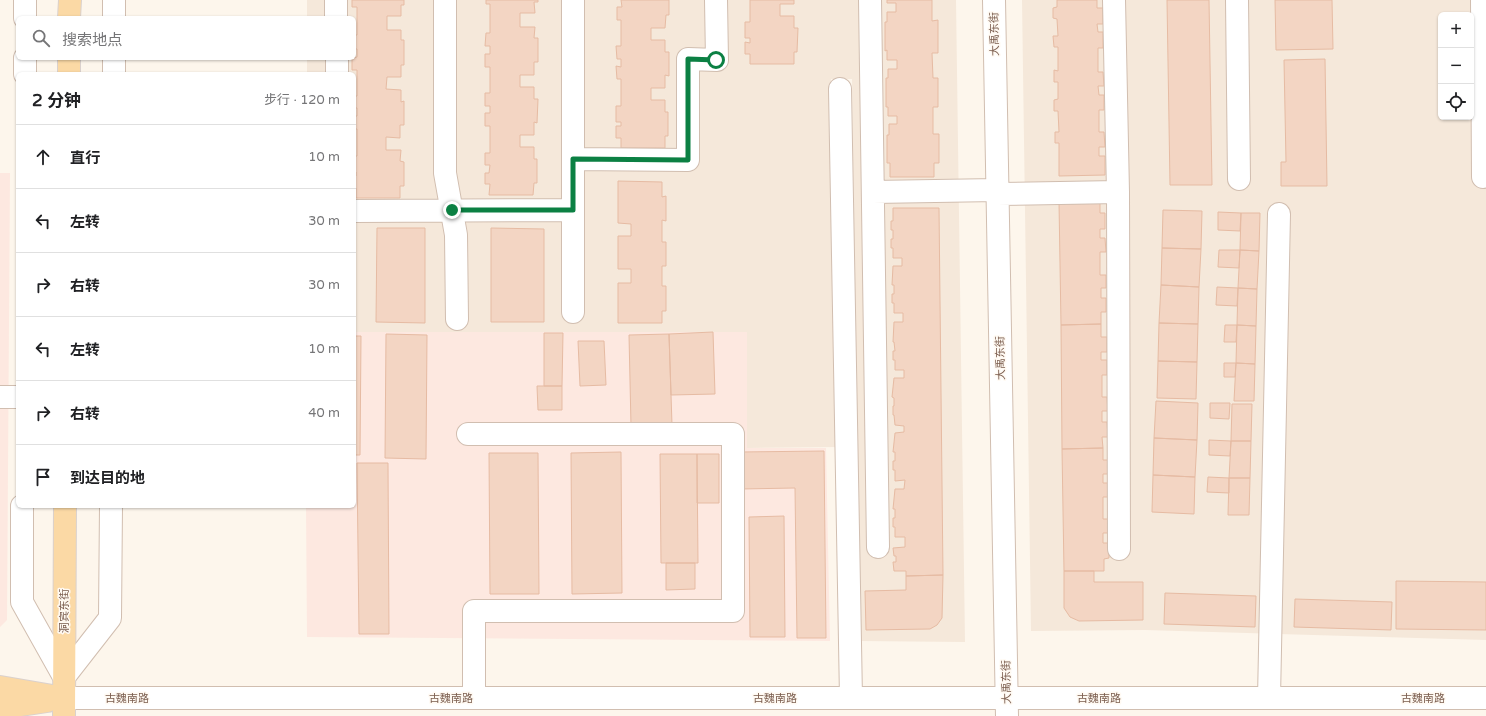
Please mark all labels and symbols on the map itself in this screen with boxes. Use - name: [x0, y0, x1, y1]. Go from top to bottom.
- street label: 大禹东街: [988, 12, 1001, 56]
- route start: [707, 51, 725, 69]
- route end: [443, 201, 461, 219]
- street label: 大禹东街: [994, 336, 1007, 380]
- street label: 洞宾东街: [58, 589, 71, 633]
- street label: 大禹东街: [1000, 660, 1013, 704]
- street label: 古魏南路: [105, 692, 149, 705]
- street label: 古魏南路: [429, 692, 473, 705]
- street label: 古魏南路: [753, 692, 797, 705]
- street label: 古魏南路: [1077, 692, 1121, 705]
- street label: 古魏南路: [1401, 692, 1445, 705]

